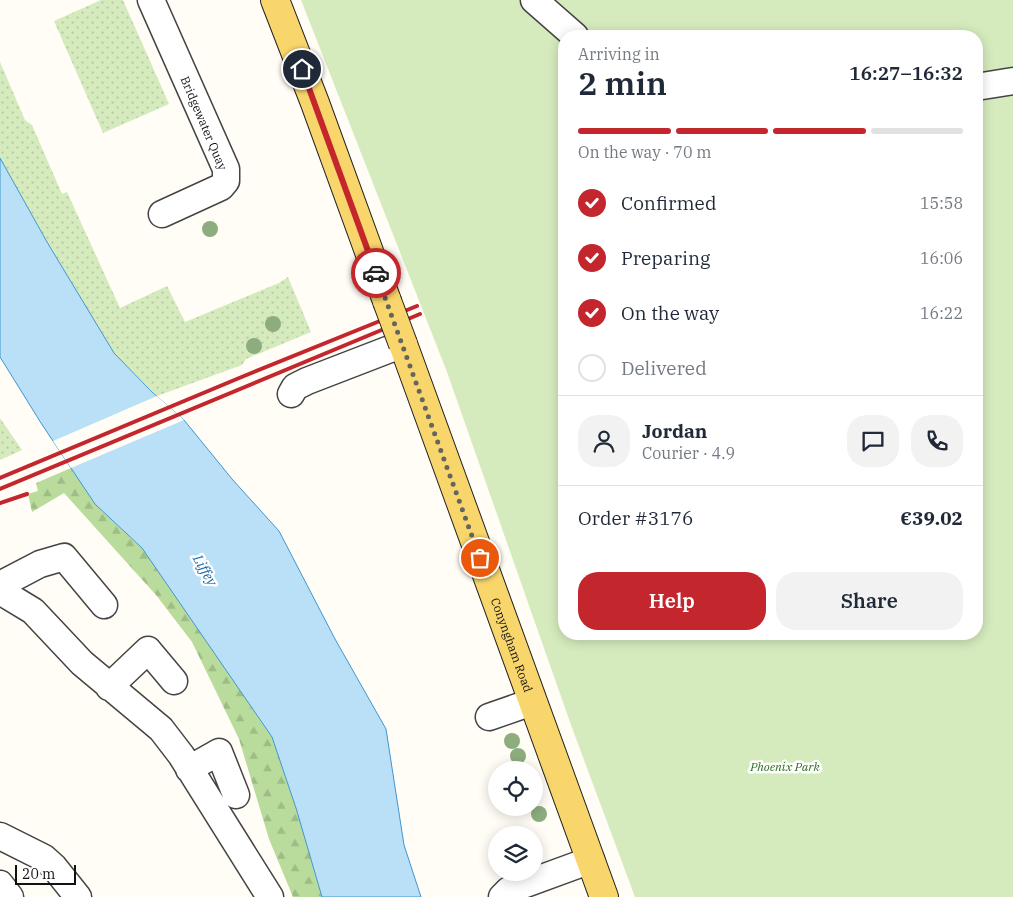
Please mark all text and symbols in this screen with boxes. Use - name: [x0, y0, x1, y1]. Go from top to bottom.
- text: Arriving in: [578, 44, 660, 64]
- pin: [281, 48, 323, 90]
- icon: home: [288, 55, 316, 83]
- text: 16:27–16:32: [849, 61, 963, 85]
- text: 2 min: [578, 62, 667, 104]
- street label: Bridgewater Quay: [177, 74, 231, 173]
- text: On the way · 70 m: [578, 142, 712, 162]
- icon: check: [578, 189, 606, 217]
- text: Confirmed: [621, 191, 716, 215]
- text: 15:58: [920, 193, 963, 213]
- icon: check: [578, 244, 606, 272]
- text: Preparing: [621, 246, 710, 270]
- courier: [351, 248, 401, 298]
- text: 16:06: [920, 248, 963, 268]
- icon: car: [362, 259, 390, 287]
- icon: check: [578, 299, 606, 327]
- text: On the way: [621, 301, 719, 325]
- text: 16:22: [920, 303, 963, 323]
- text: Delivered: [621, 356, 707, 380]
- button: person: [578, 415, 630, 467]
- button: chat: [847, 415, 899, 467]
- button: phone: [911, 415, 963, 467]
- text: Jordan: [642, 419, 707, 443]
- text: Courier · 4.9: [642, 443, 735, 463]
- text: Order #3176: [578, 506, 693, 530]
- text: €39.02: [900, 506, 963, 530]
- pin: [459, 537, 501, 579]
- icon: bag: [466, 544, 494, 572]
- water label: Liffey: [189, 550, 222, 590]
- button: Help: [578, 572, 766, 630]
- button: Share: [776, 572, 963, 630]
- street label: Conyngham Road: [488, 595, 536, 694]
- park label: Phoenix Park: [749, 759, 820, 774]
- map controls: [488, 761, 543, 881]
- button: locate: [488, 761, 543, 816]
- button: layers: [488, 826, 543, 881]
- scale bar: [15, 862, 76, 885]
- text: 20 m: [22, 865, 55, 883]

